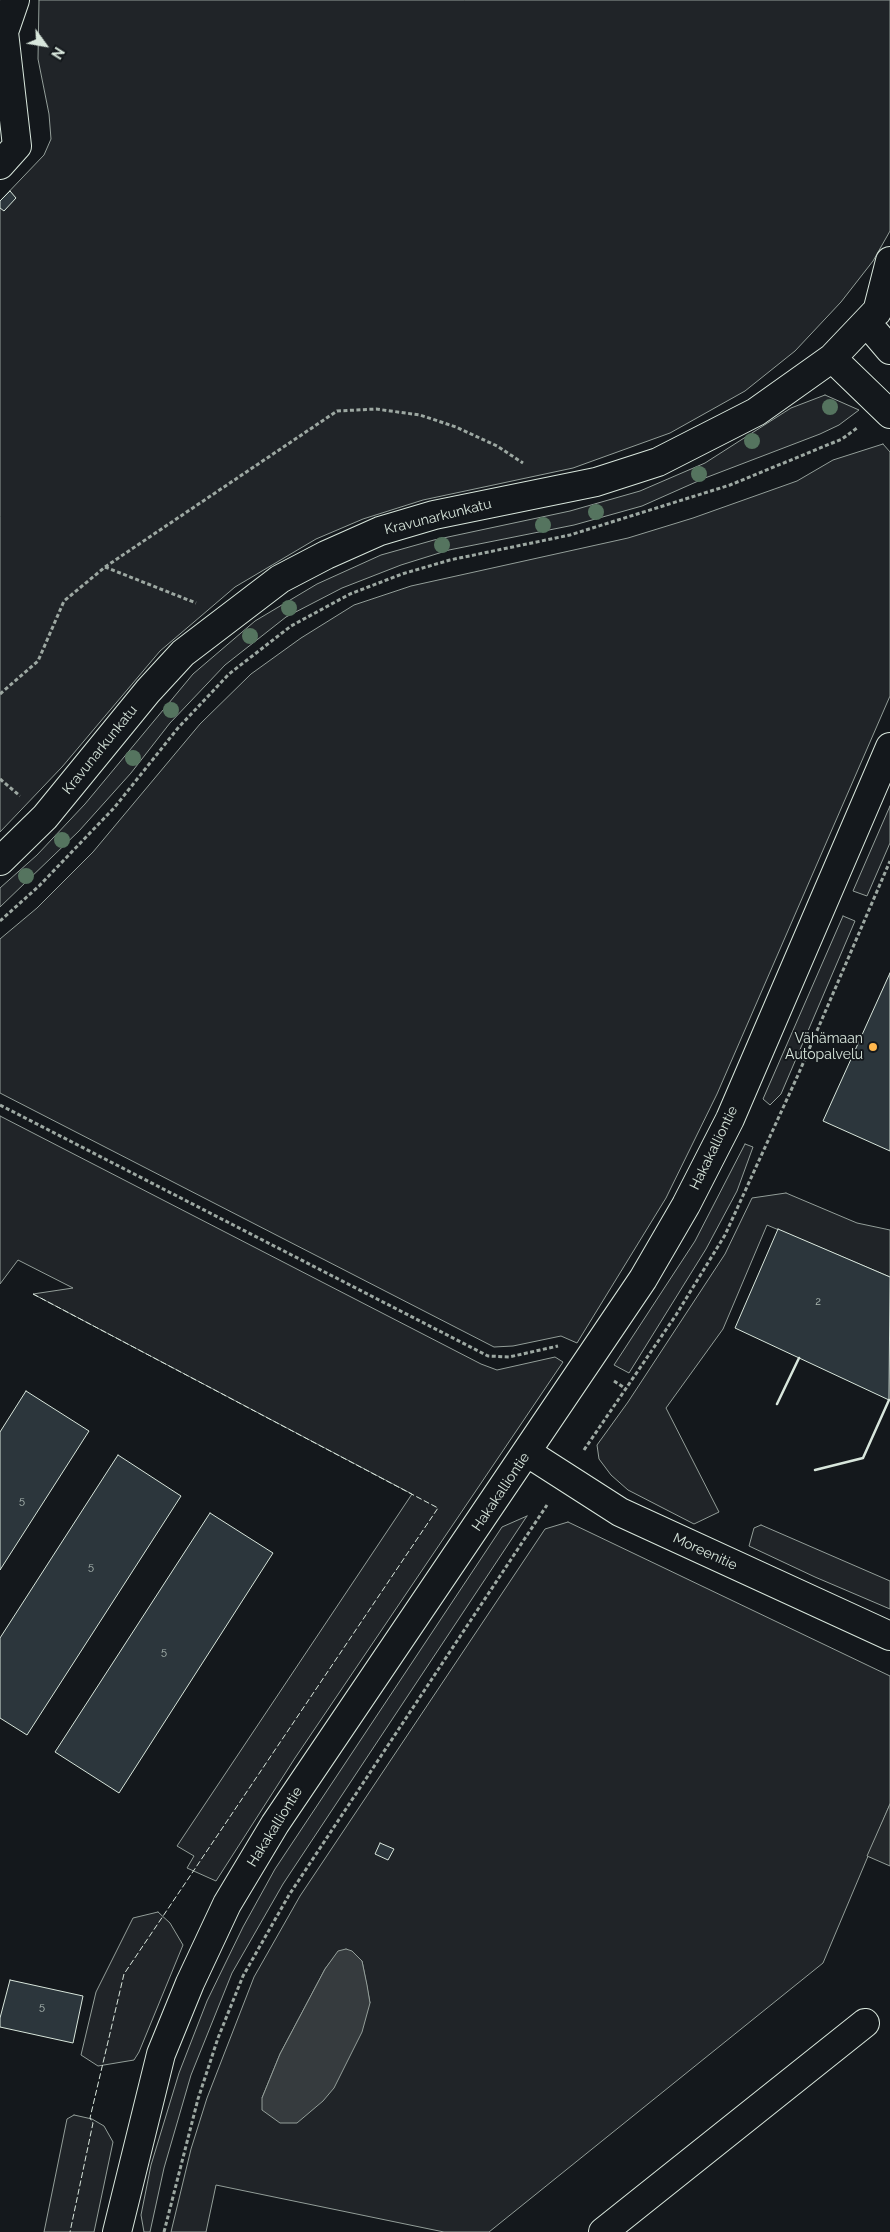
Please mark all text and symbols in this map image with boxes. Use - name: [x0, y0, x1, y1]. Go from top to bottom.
- north arrow: [20, 20, 70, 70]
- text: N: [48, 44, 67, 62]
- street label: Kravunarkunkatu: [383, 496, 493, 538]
- street label: Kravunarkunkatu: [59, 702, 141, 798]
- place label: Vähämaan Autopalvelu: [785, 1031, 863, 1064]
- marker: Vähämaan Autopalvelu: [867, 1041, 879, 1053]
- street label: Hakakalliontie: [687, 1103, 741, 1193]
- house number: 2: [815, 1295, 821, 1309]
- street label: Hakakalliontie: [469, 1450, 533, 1534]
- house number: 5: [19, 1494, 25, 1508]
- street label: Moreenitie: [670, 1530, 740, 1574]
- house number: 5: [88, 1560, 94, 1574]
- house number: 5: [161, 1645, 167, 1659]
- street label: Hakakalliontie: [244, 1784, 306, 1870]
- house number: 5: [39, 2000, 45, 2014]

